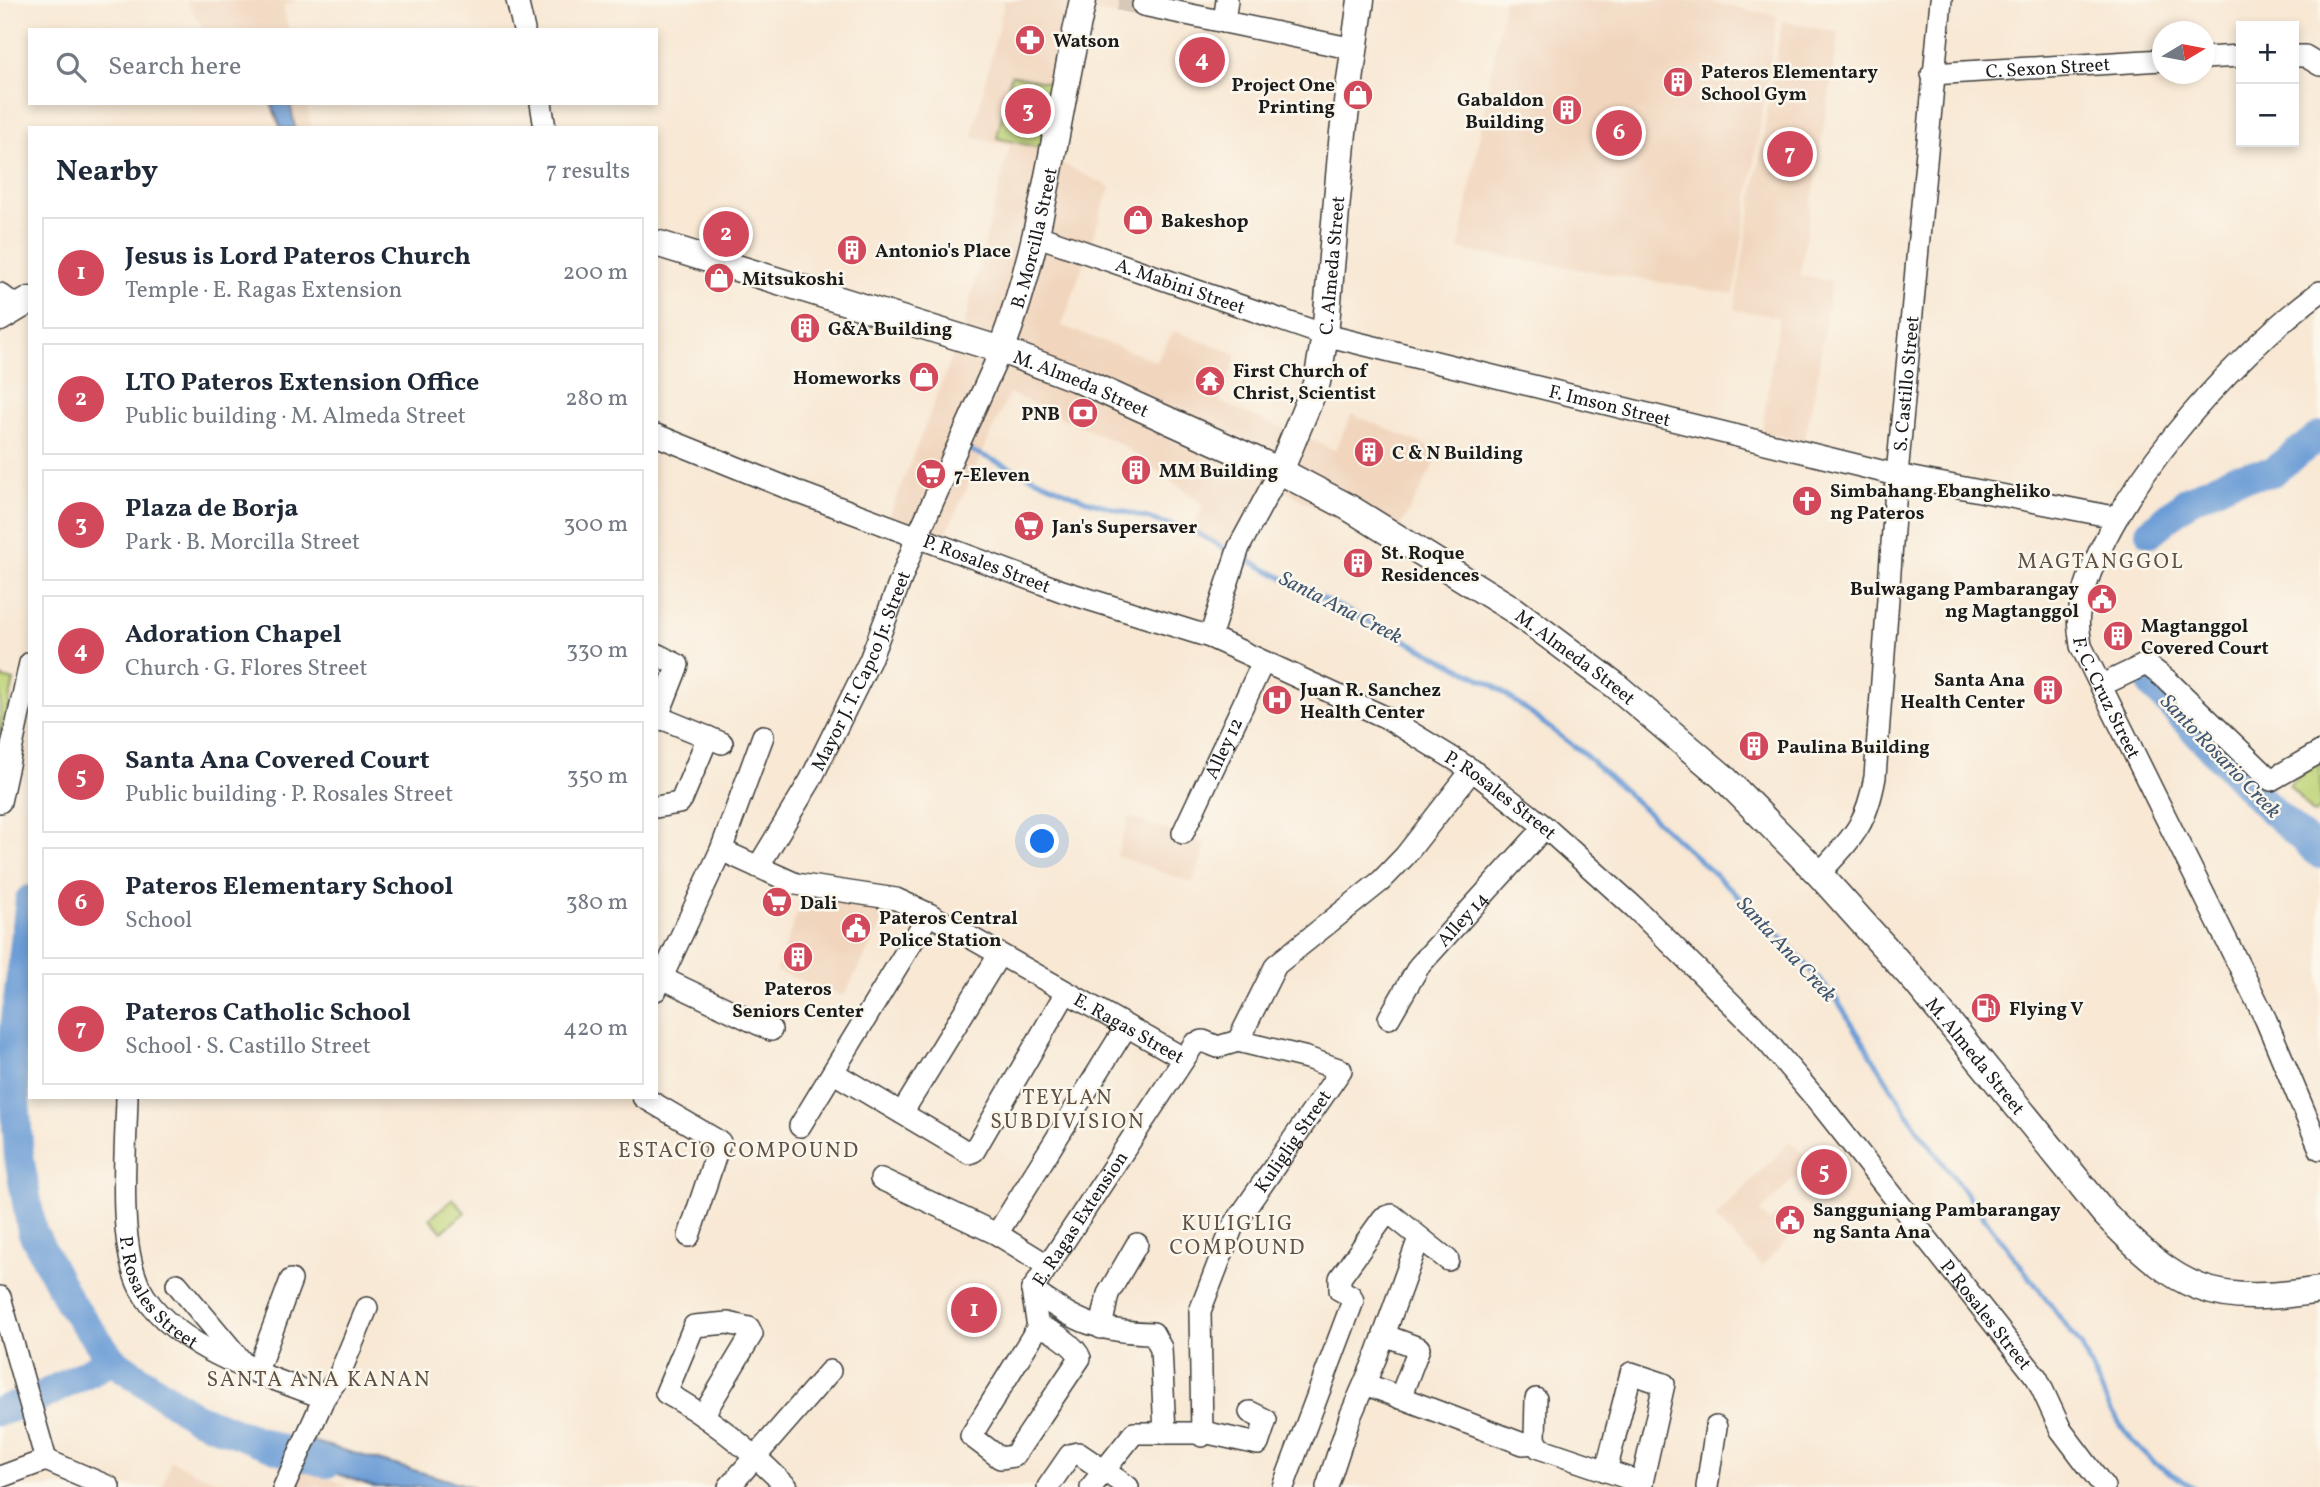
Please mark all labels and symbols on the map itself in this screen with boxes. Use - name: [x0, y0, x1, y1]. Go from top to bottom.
- north arrow: [2152, 21, 2215, 84]
- pharmacy icon: Watson: [1013, 23, 1047, 57]
- place label: Watson: [1053, 29, 1120, 55]
- pin: 4: [1179, 34, 1225, 86]
- street label: C. Sexon Street: [1985, 52, 2111, 86]
- place label: Pateros Elementary School Gym: [1701, 60, 1878, 108]
- building icon: Pateros Elementary School Gym: [1661, 65, 1695, 99]
- place label: Project One Printing: [1231, 73, 1335, 121]
- shop icon: Project One Printing: [1341, 78, 1375, 112]
- pin: 3: [1005, 85, 1051, 137]
- place label: Gabaldon Building: [1457, 88, 1544, 136]
- building icon: Gabaldon Building: [1550, 93, 1584, 127]
- pin: 6: [1596, 107, 1642, 159]
- pin: 7: [1767, 128, 1813, 180]
- street label: B. Morcilla Street: [1005, 165, 1065, 312]
- street label: C. Almeda Street: [1314, 195, 1352, 336]
- shop icon: Bakeshop: [1121, 203, 1155, 237]
- pin: 2: [703, 208, 749, 260]
- place label: Bakeshop: [1161, 209, 1249, 235]
- building icon: Antonio's Place: [835, 233, 869, 267]
- place label: Antonio's Place: [875, 239, 1011, 265]
- street label: A. Mabini Street: [1112, 253, 1249, 322]
- shop icon: Mitsukoshi: [702, 261, 736, 295]
- place label: Mitsukoshi: [742, 267, 845, 293]
- building icon: G&A Building: [788, 311, 822, 345]
- street label: S. Castillo Street: [1888, 314, 1927, 453]
- place label: G&A Building: [828, 317, 952, 343]
- street label: M. Almeda Street: [1009, 345, 1153, 425]
- place label: First Church of Christ, Scientist: [1233, 359, 1376, 407]
- shop icon: Homeworks: [907, 360, 941, 394]
- temple icon: First Church of Christ, Scientist: [1193, 364, 1227, 398]
- place label: Homeworks: [793, 366, 901, 392]
- street label: F. Imson Street: [1546, 379, 1673, 434]
- bank icon: PNB: [1066, 396, 1100, 430]
- place label: PNB: [1021, 402, 1060, 428]
- building icon: C & N Building: [1352, 435, 1386, 469]
- place label: C & N Building: [1392, 441, 1523, 467]
- building icon: MM Building: [1119, 453, 1153, 487]
- supermarket icon: 7-Eleven: [914, 457, 948, 491]
- place label: MM Building: [1159, 459, 1278, 485]
- place label: 7-Eleven: [954, 463, 1030, 489]
- place label: Simbahang Ebangheliko ng Pateros: [1830, 479, 2051, 527]
- church icon: Simbahang Ebangheliko ng Pateros: [1790, 484, 1824, 518]
- supermarket icon: Jan's Supersaver: [1012, 509, 1046, 543]
- place label: Jan's Supersaver: [1051, 515, 1197, 541]
- street label: P. Rosales Street: [919, 529, 1054, 601]
- place label: St. Roque Residences: [1381, 541, 1480, 589]
- building icon: St. Roque Residences: [1341, 546, 1375, 580]
- district label: MAGTANGGOL: [2017, 548, 2185, 577]
- water label: Santa Ana Creek: [1274, 565, 1407, 652]
- street label: Mayor J. T. Capco Jr. Street: [806, 567, 918, 776]
- place label: Bulwagang Pambarangay ng Magtanggol: [1850, 577, 2079, 625]
- public building icon: Bulwagang Pambarangay ng Magtanggol: [2085, 582, 2119, 616]
- street label: M. Almeda Street: [1509, 604, 1641, 712]
- place label: Magtanggol Covered Court: [2141, 614, 2269, 662]
- building icon: Magtanggol Covered Court: [2101, 619, 2135, 653]
- street label: F. C. Cruz Street: [2065, 636, 2146, 764]
- place label: Santa Ana Health Center: [1900, 668, 2025, 716]
- building icon: Santa Ana Health Center: [2031, 673, 2065, 707]
- place label: Juan R. Sanchez Health Center: [1299, 678, 1441, 726]
- hospital icon: Juan R. Sanchez Health Center: [1260, 683, 1294, 717]
- water label: Santo Rosario Creek: [2153, 688, 2287, 826]
- street label: Alley 12: [1199, 714, 1250, 784]
- building icon: Paulina Building: [1737, 729, 1771, 763]
- place label: Paulina Building: [1777, 735, 1930, 761]
- street label: P. Rosales Street: [1439, 745, 1562, 847]
- your location: [1025, 824, 1059, 858]
- supermarket icon: Dali: [760, 885, 794, 919]
- street label: Alley 14: [1432, 887, 1495, 953]
- place label: Dali: [800, 891, 838, 917]
- water label: Santa Ana Creek: [1729, 891, 1843, 1009]
- place label: Pateros Central Police Station: [879, 906, 1018, 954]
- public building icon: Pateros Central Police Station: [839, 911, 873, 945]
- building icon: Pateros Seniors Center: [781, 940, 815, 974]
- place label: Pateros Seniors Center: [732, 977, 864, 1025]
- street label: E. Ragas Street: [1068, 988, 1189, 1071]
- fuel station icon: Flying V: [1969, 991, 2003, 1025]
- street label: M. Almeda Street: [1919, 993, 2030, 1121]
- place label: Flying V: [2009, 997, 2083, 1023]
- district label: TEYLAN SUBDIVISION: [990, 1084, 1146, 1137]
- street label: Kuliglig Street: [1249, 1085, 1339, 1198]
- district label: ESTACIO COMPOUND: [618, 1137, 860, 1166]
- pin: 5: [1801, 1146, 1847, 1198]
- street label: E. Ragas Extension: [1027, 1147, 1135, 1292]
- place label: Sangguniang Pambarangay ng Santa Ana: [1813, 1198, 2061, 1246]
- public building icon: Sangguniang Pambarangay ng Santa Ana: [1773, 1203, 1807, 1237]
- district label: KULIGLIG COMPOUND: [1170, 1210, 1306, 1263]
- street label: P. Rosales Street: [112, 1235, 203, 1356]
- street label: P. Rosales Street: [1933, 1255, 2037, 1376]
- pin: 1: [951, 1284, 997, 1336]
- district label: SANTA ANA KANAN: [206, 1366, 432, 1395]

